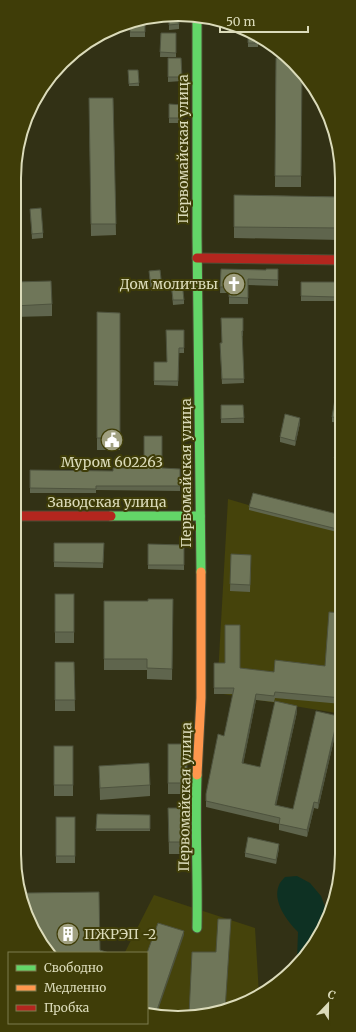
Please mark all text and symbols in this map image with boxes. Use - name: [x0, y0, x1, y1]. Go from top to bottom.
- scale bar: [220, 8, 308, 34]
- text: 50 m: [226, 14, 255, 29]
- street label: Первомайская улица: [174, 74, 192, 224]
- church icon: Дом молитвы: [221, 271, 247, 297]
- place label: Дом молитвы: [120, 275, 218, 293]
- street label: Первомайская улица: [177, 398, 195, 548]
- public building icon: Муром 602263: [99, 427, 125, 453]
- place label: Муром 602263: [61, 453, 163, 471]
- street label: Заводская улица: [48, 493, 167, 511]
- street label: Первомайская улица: [175, 722, 195, 872]
- building icon: ПЖРЭП -2: [55, 921, 81, 947]
- place label: ПЖРЭП -2: [84, 925, 156, 943]
- legend: [8, 952, 148, 1024]
- text: Свободно: [44, 960, 103, 975]
- text: Медленно: [44, 980, 106, 995]
- north arrow: [308, 984, 348, 1024]
- text: С: [326, 987, 338, 1003]
- text: Пробка: [44, 1000, 90, 1015]

